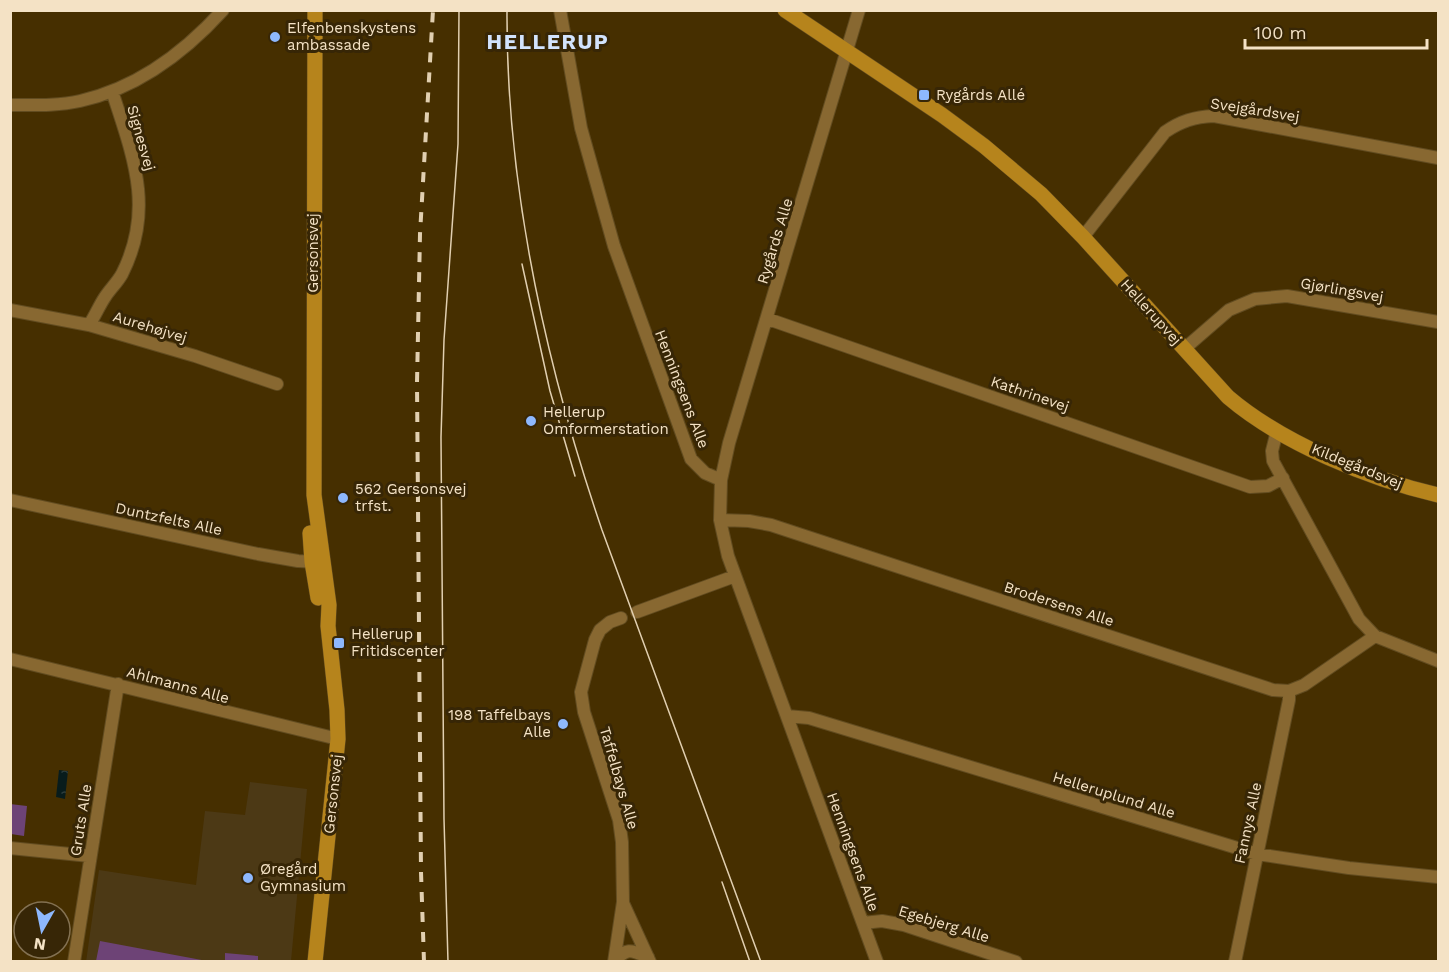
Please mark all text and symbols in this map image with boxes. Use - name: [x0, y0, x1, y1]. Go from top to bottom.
- scale bar: [1245, 12, 1426, 50]
- place label: Elfenbenskystens ambassade: [287, 19, 416, 54]
- text: 100 m: [1254, 22, 1307, 43]
- district label: HELLERUP: [487, 29, 609, 54]
- marker: Elfenbenskystens ambassade: [268, 30, 282, 44]
- place label: Rygårds Allé: [936, 86, 1025, 104]
- marker: Rygårds Allé: [917, 88, 931, 102]
- street label: Svejgårdsvej: [1209, 94, 1301, 126]
- street label: Signesvej: [123, 103, 159, 173]
- street label: Rygårds Alle: [753, 196, 797, 286]
- street label: Gersonsvej: [304, 213, 322, 293]
- street label: Gjørlingsvej: [1299, 274, 1385, 306]
- street label: Hellerupvej: [1117, 275, 1185, 349]
- street label: Aurehøjvej: [111, 307, 189, 347]
- street label: Henningsens Alle: [651, 327, 713, 451]
- street label: Kathrinevej: [988, 372, 1072, 416]
- place label: Hellerup Omformerstation: [543, 403, 669, 438]
- marker: Hellerup Omformerstation: [524, 414, 538, 428]
- street label: Kildegårdsvej: [1309, 440, 1405, 492]
- place label: 562 Gersonsvej trfst.: [355, 480, 466, 515]
- marker: 562 Gersonsvej trfst.: [336, 491, 350, 505]
- street label: Duntzfelts Alle: [114, 499, 224, 539]
- street label: Brodersens Alle: [1002, 578, 1116, 630]
- place label: Hellerup Fritidscenter: [351, 625, 445, 660]
- marker: Hellerup Fritidscenter: [332, 636, 346, 650]
- street label: Ahlmanns Alle: [125, 663, 231, 707]
- place label: 198 Taffelbays Alle: [448, 706, 551, 741]
- marker: 198 Taffelbays Alle: [556, 717, 570, 731]
- street label: Taffelbays Alle: [596, 725, 642, 831]
- street label: Gersonsvej: [320, 753, 346, 835]
- street label: Helleruplund Alle: [1051, 768, 1177, 822]
- street label: Fannys Alle: [1231, 781, 1265, 865]
- street label: Gruts Alle: [66, 783, 96, 857]
- street label: Henningsens Alle: [823, 790, 883, 914]
- place label: Øregård Gymnasium: [260, 860, 346, 895]
- marker: Øregård Gymnasium: [241, 871, 255, 885]
- north arrow: [12, 900, 72, 960]
- street label: Egebjerg Alle: [896, 902, 992, 946]
- text: N: [32, 934, 47, 955]

